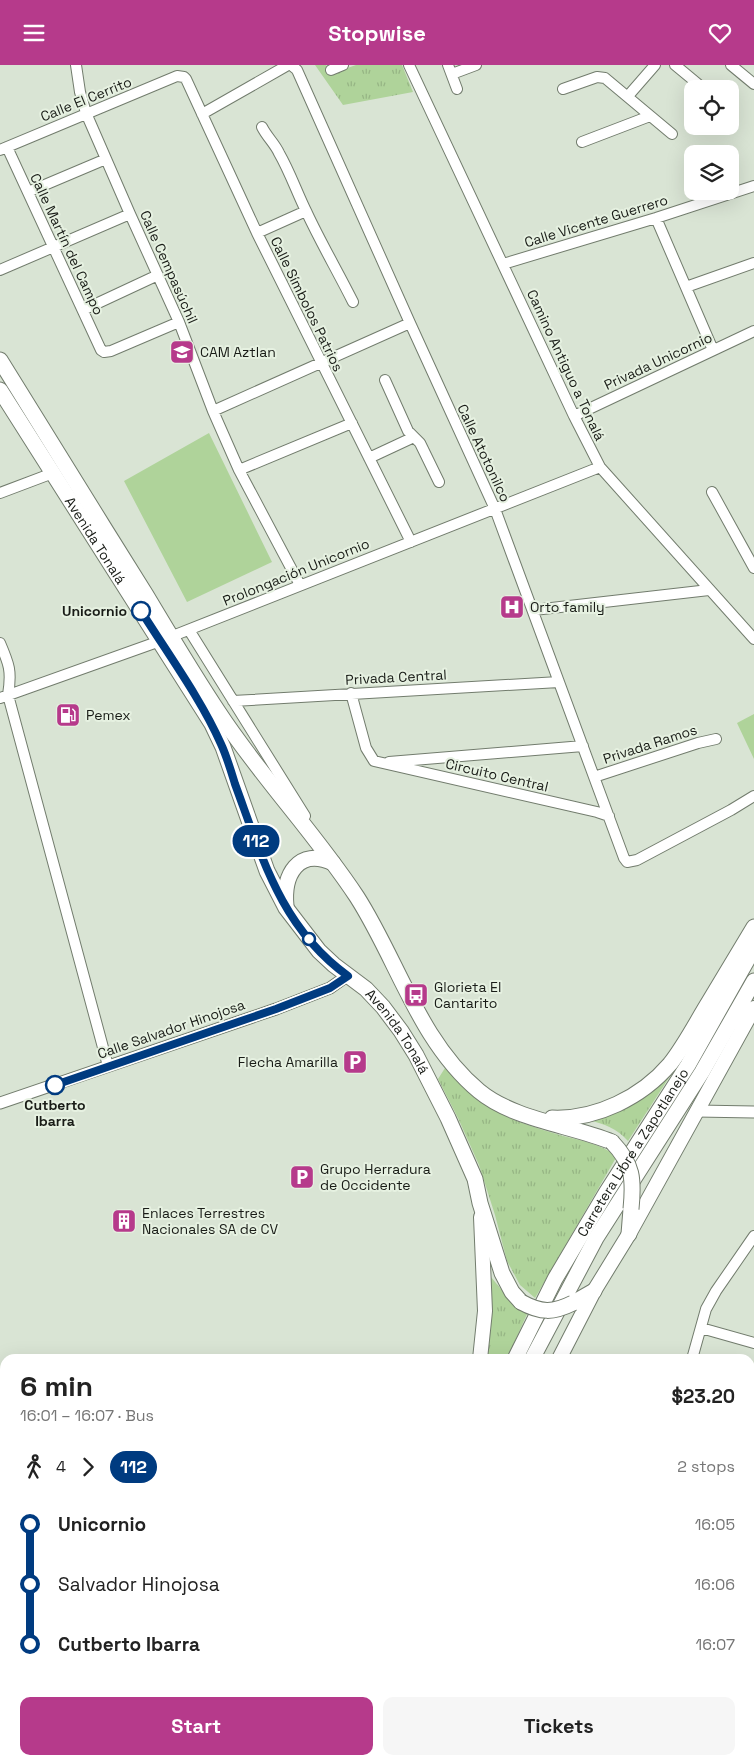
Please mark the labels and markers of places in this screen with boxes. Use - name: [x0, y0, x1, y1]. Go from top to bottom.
- school or university icon: CAM Aztlan: [169, 339, 195, 365]
- place label: CAM Aztlan: [200, 343, 276, 361]
- hospital icon: Orto family: [499, 594, 525, 620]
- place label: Orto family: [530, 598, 605, 616]
- marker: Unicornio: [131, 601, 151, 621]
- place label: Unicornio: [62, 602, 127, 620]
- fuel station icon: Pemex: [55, 702, 81, 728]
- place label: Pemex: [86, 706, 131, 724]
- unlabelled marker: [302, 932, 316, 946]
- place label: Glorieta El Cantarito: [434, 978, 501, 1012]
- bus stop icon: Glorieta El Cantarito: [403, 982, 429, 1008]
- parking icon: Flecha Amarilla: [342, 1049, 368, 1075]
- place label: Flecha Amarilla: [238, 1053, 338, 1071]
- marker: Cutberto Ibarra: [45, 1075, 65, 1095]
- place label: Cutberto Ibarra: [24, 1096, 86, 1130]
- place label: Grupo Herradura de Occidente: [320, 1160, 431, 1194]
- parking icon: Grupo Herradura de Occidente: [289, 1164, 315, 1190]
- place label: Enlaces Terrestres Nacionales SA de CV: [142, 1204, 279, 1238]
- building icon: Enlaces Terrestres Nacionales SA de CV: [111, 1208, 137, 1234]

